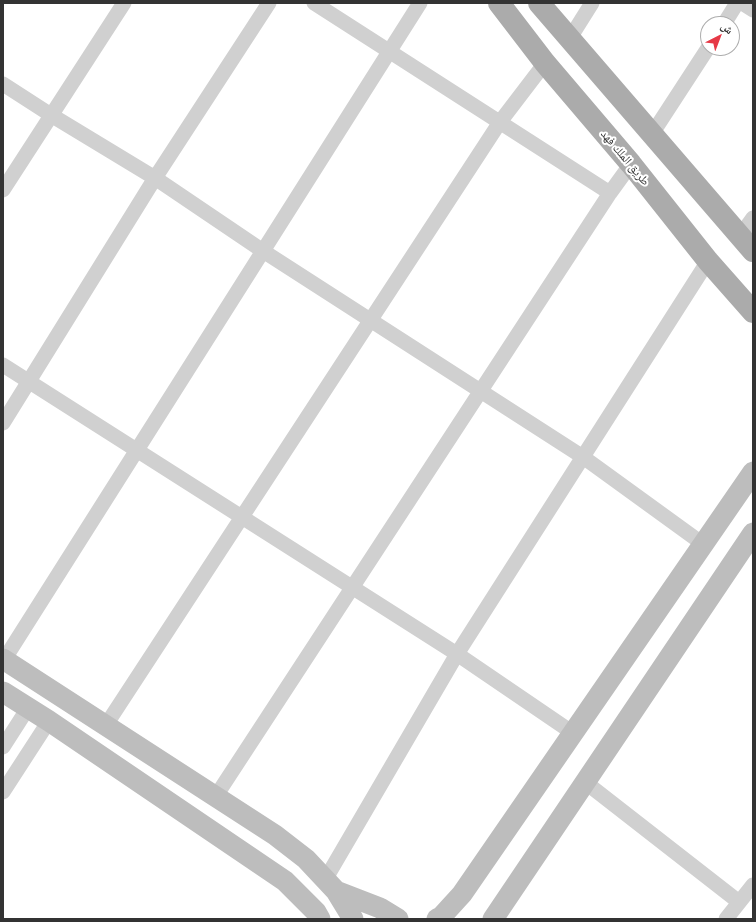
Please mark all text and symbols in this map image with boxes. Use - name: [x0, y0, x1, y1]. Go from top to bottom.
- north arrow: [700, 16, 740, 56]
- text: ش: [718, 19, 736, 37]
- street label: طريق الملك فهد: [598, 127, 652, 189]

